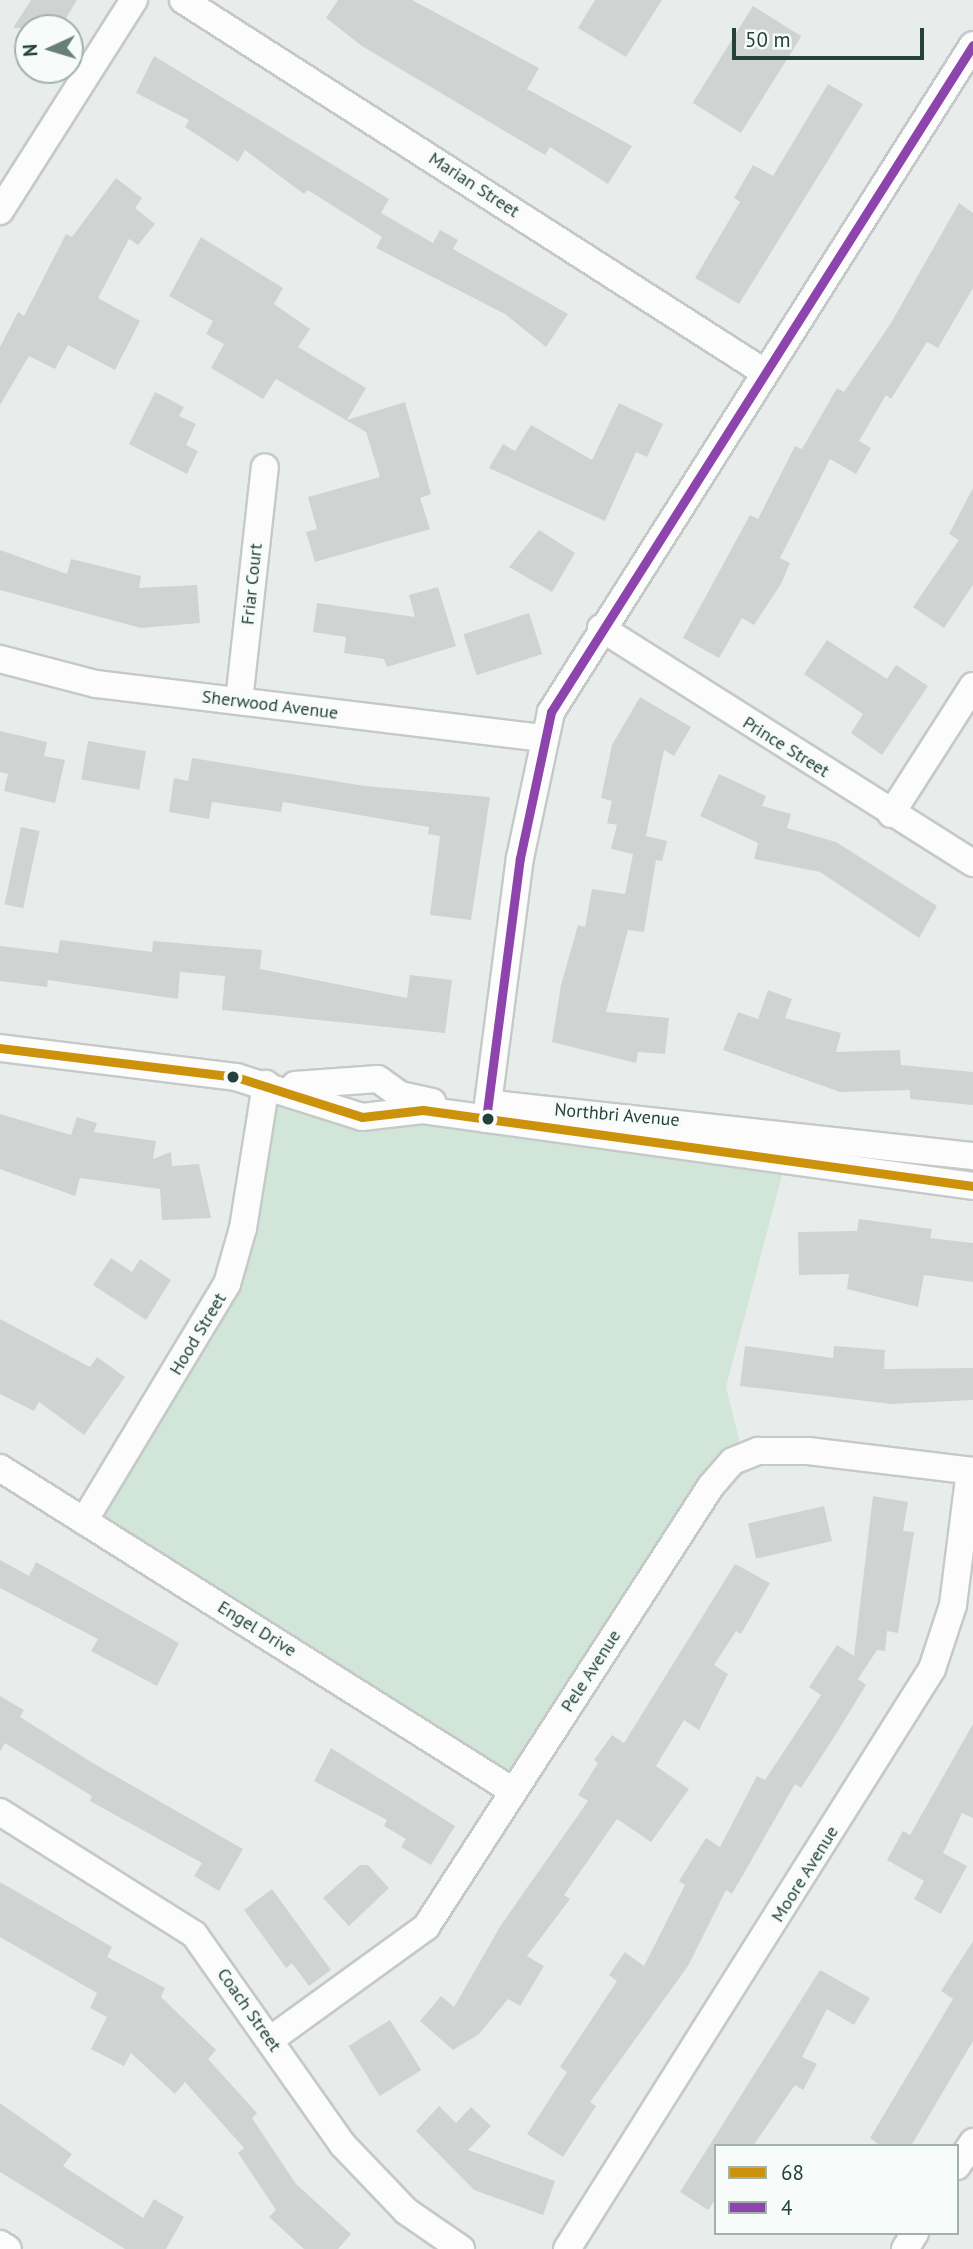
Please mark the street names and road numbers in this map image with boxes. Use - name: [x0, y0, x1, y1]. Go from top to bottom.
- street label: Marian Street: [425, 148, 523, 222]
- street label: Friar Court: [237, 542, 267, 626]
- street label: Sherwood Avenue: [200, 686, 340, 724]
- street label: Prince Street: [739, 712, 833, 782]
- street label: Northbri Avenue: [553, 1099, 681, 1131]
- street label: Hood Street: [165, 1289, 231, 1379]
- street label: Engel Drive: [214, 1596, 300, 1662]
- street label: Pele Avenue: [556, 1626, 626, 1716]
- street label: Moore Avenue: [767, 1822, 843, 1926]
- street label: Coach Street: [212, 1964, 286, 2056]

